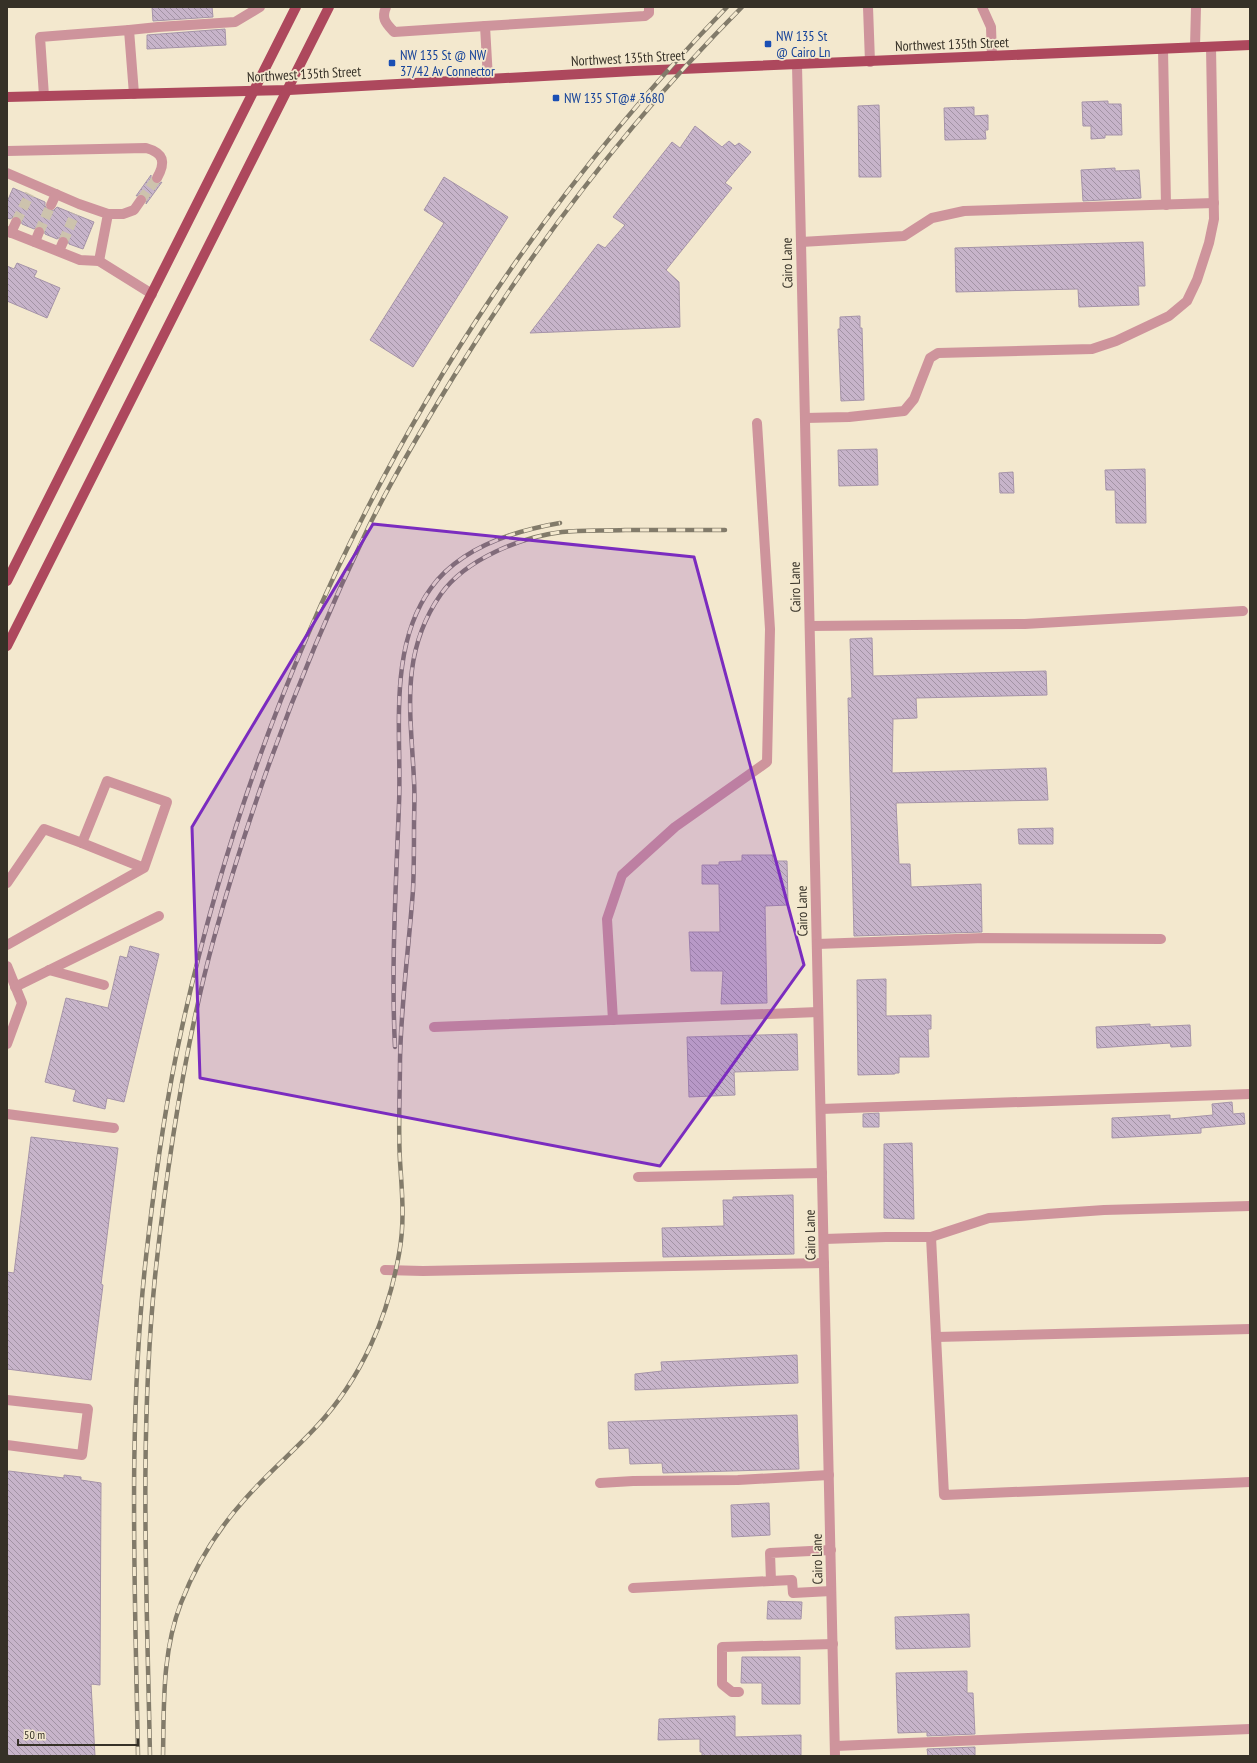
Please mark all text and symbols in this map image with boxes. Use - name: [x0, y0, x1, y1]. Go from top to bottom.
- place label: NW 135 St @ Cairo Ln: [776, 27, 830, 61]
- street label: Northwest 135th Street: [895, 33, 1009, 55]
- marker: NW 135 St @ Cairo Ln: [763, 39, 773, 49]
- place label: NW 135 St @ NW 37/42 Av Connector: [400, 46, 495, 80]
- street label: Northwest 135th Street: [571, 46, 686, 70]
- marker: NW 135 St @ NW 37/42 Av Connector: [387, 58, 397, 68]
- street label: Northwest 135th Street: [247, 62, 362, 86]
- place label: NW 135 ST@# 3680: [564, 89, 664, 107]
- marker: NW 135 ST@# 3680: [551, 93, 561, 103]
- street label: Cairo Lane: [778, 237, 796, 289]
- street label: Cairo Lane: [786, 561, 804, 613]
- street label: Cairo Lane: [793, 885, 811, 937]
- street label: Cairo Lane: [801, 1209, 819, 1261]
- street label: Cairo Lane: [808, 1533, 826, 1585]
- scale bar: [18, 1721, 138, 1747]
- text: 50 m: [24, 1727, 45, 1742]

